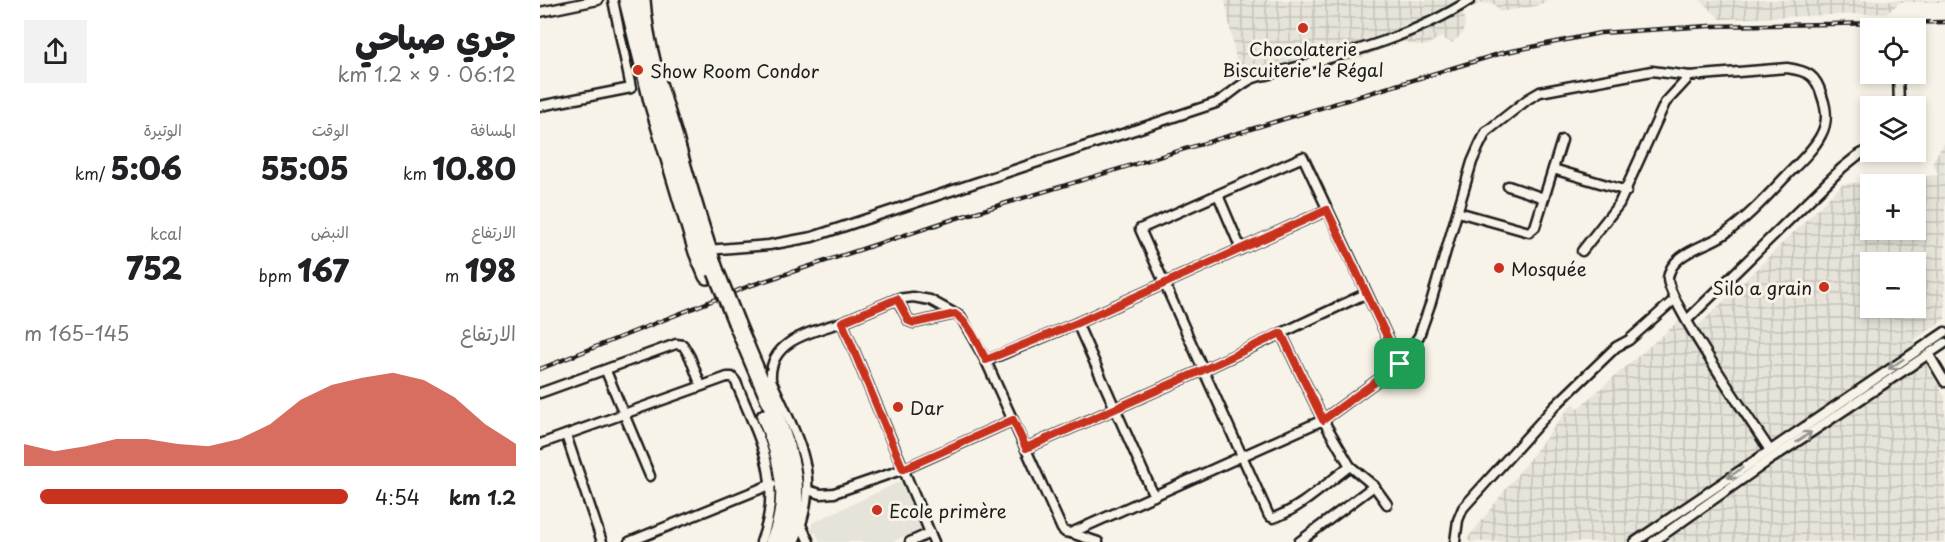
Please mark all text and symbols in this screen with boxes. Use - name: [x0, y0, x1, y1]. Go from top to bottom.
- text: جري صباحي: [355, 11, 516, 61]
- map controls: [1860, 18, 1926, 318]
- button: locate: [1860, 18, 1926, 84]
- button: share: [24, 20, 87, 83]
- marker: Chocolaterie Biscuiterie le Régal: [1296, 21, 1310, 35]
- place label: Chocolaterie Biscuiterie le Régal: [1222, 35, 1384, 83]
- place label: Show Room Condor: [650, 57, 820, 84]
- text: 06:12 · 9 × 1.2 km: [337, 59, 516, 89]
- marker: Show Room Condor: [631, 63, 645, 77]
- button: layers: [1860, 96, 1926, 162]
- text: الوتيرة: [143, 117, 182, 141]
- text: الوقت: [312, 117, 349, 141]
- text: المسافة: [470, 117, 516, 141]
- text: 5:06: [111, 145, 182, 190]
- text: 55:05: [261, 145, 349, 190]
- text: 10.80: [432, 145, 516, 190]
- text: /km: [75, 161, 111, 185]
- text: km: [403, 161, 432, 185]
- button: +: [1860, 174, 1926, 240]
- text: النبض: [311, 219, 349, 243]
- text: الارتفاع: [471, 219, 516, 243]
- text: kcal: [150, 221, 182, 245]
- text: 752: [126, 245, 182, 290]
- text: 167: [297, 247, 349, 292]
- text: 198: [465, 247, 516, 292]
- button: −: [1860, 252, 1926, 318]
- place label: Mosquée: [1511, 255, 1587, 282]
- marker: Mosquée: [1492, 261, 1506, 275]
- text: bpm: [259, 263, 297, 287]
- text: m: [445, 263, 465, 287]
- place label: Silo a grain: [1712, 274, 1812, 301]
- marker: Silo a grain: [1817, 280, 1831, 294]
- text: 145–165 m: [24, 318, 129, 348]
- text: الارتفاع: [460, 318, 516, 348]
- pin: [1374, 338, 1425, 389]
- icon: arrive: [1383, 347, 1416, 380]
- one-way arrow: [1889, 358, 1905, 370]
- place label: Dar: [910, 394, 944, 421]
- marker: Dar: [891, 400, 905, 414]
- one-way arrow: [1796, 431, 1812, 443]
- one-way arrow: [1727, 467, 1743, 479]
- text: 4:54: [375, 482, 420, 512]
- text: 1.2 km: [449, 482, 516, 512]
- place label: Ecole primère: [889, 497, 1007, 524]
- marker: Ecole primère: [870, 503, 884, 517]

